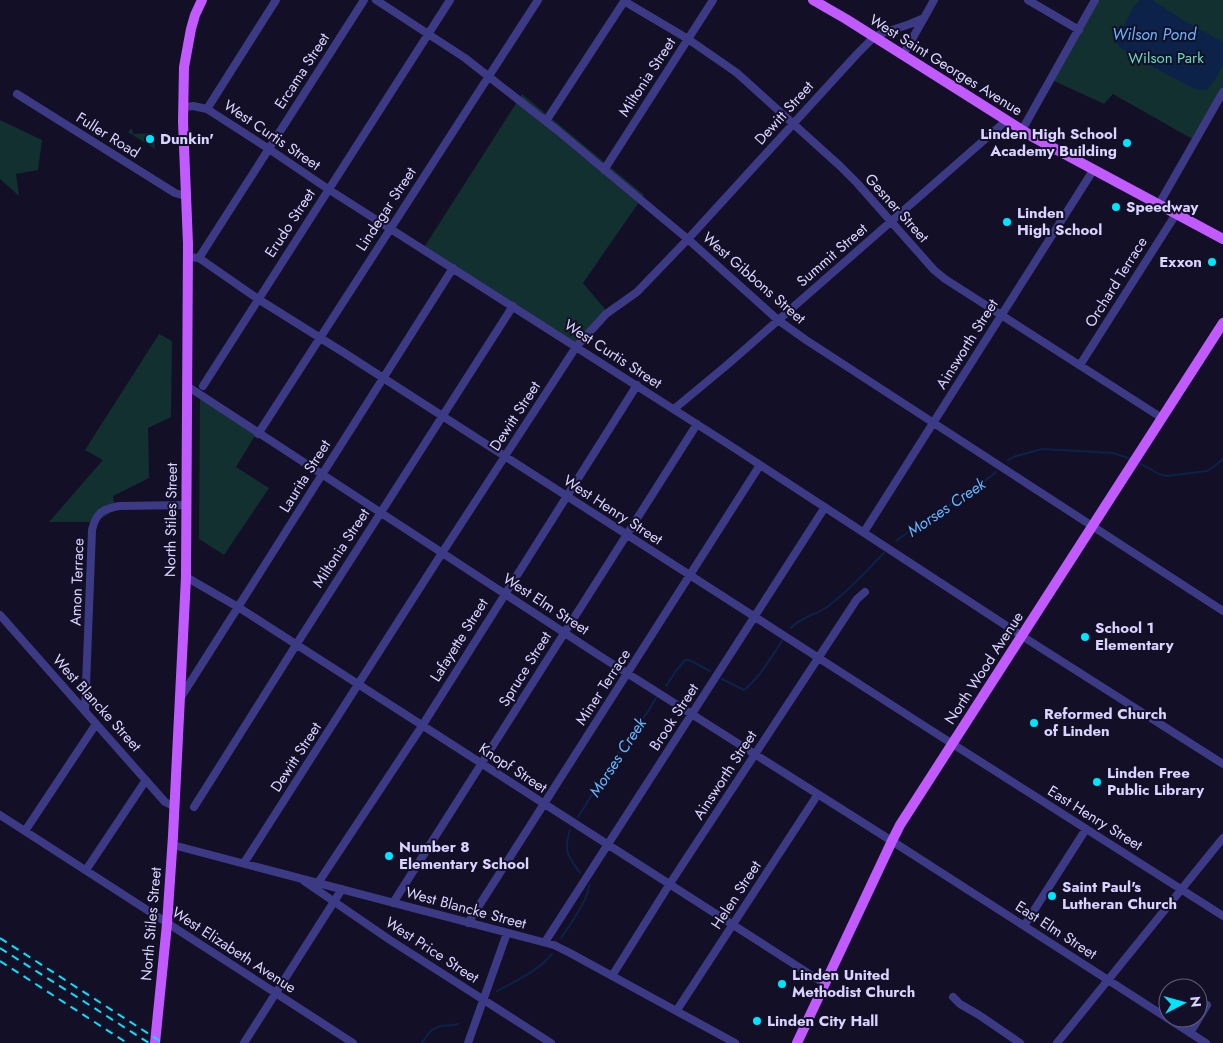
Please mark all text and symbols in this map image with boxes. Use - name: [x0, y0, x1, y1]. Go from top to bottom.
- street label: West Saint Georges Avenue: [865, 9, 1027, 121]
- water label: Wilson Pond: [1112, 23, 1197, 46]
- street label: Ercama Street: [269, 28, 335, 113]
- street label: Miltonia Street: [613, 33, 681, 121]
- park label: Wilson Park: [1128, 47, 1204, 69]
- street label: Dewitt Street: [749, 76, 819, 150]
- street label: West Curtis Street: [219, 94, 325, 176]
- street label: Fuller Road: [72, 107, 144, 163]
- place label: Linden High School Academy Building: [980, 123, 1117, 162]
- place label: Dunkin': [160, 128, 214, 150]
- marker: Dunkin': [144, 133, 156, 145]
- marker: Linden High School Academy Building: [1121, 137, 1133, 149]
- street label: Lindegar Street: [351, 162, 422, 255]
- street label: Gesner Street: [860, 169, 934, 248]
- street label: Erudo Street: [259, 184, 321, 262]
- place label: Speedway: [1126, 196, 1199, 218]
- marker: Speedway: [1110, 201, 1122, 213]
- place label: Linden High School: [1017, 202, 1102, 241]
- marker: Linden High School: [1001, 216, 1013, 228]
- street label: Summit Street: [792, 218, 872, 292]
- street label: West Gibbons Street: [698, 227, 811, 329]
- street label: Orchard Terrace: [1079, 232, 1153, 331]
- place label: Exxon: [1159, 251, 1202, 273]
- marker: Exxon: [1206, 256, 1218, 268]
- street label: Ainsworth Street: [930, 294, 1004, 393]
- street label: West Curtis Street: [560, 314, 667, 394]
- street label: Dewitt Street: [484, 376, 546, 455]
- street label: Laurita Street: [274, 435, 336, 517]
- street label: North Stiles Street: [159, 462, 183, 577]
- street label: West Henry Street: [559, 470, 667, 551]
- water label: Morses Creek: [902, 472, 991, 542]
- street label: Miltonia Street: [307, 504, 375, 592]
- street label: Amon Terrace: [64, 537, 90, 626]
- street label: West Elm Street: [498, 568, 594, 640]
- street label: Lafayette Street: [425, 594, 494, 686]
- street label: North Wood Avenue: [939, 607, 1029, 729]
- place label: School 1 Elementary: [1095, 617, 1174, 656]
- street label: Spruce Street: [493, 627, 557, 711]
- marker: School 1 Elementary: [1079, 631, 1091, 643]
- street label: Miner Terrace: [570, 644, 636, 729]
- street label: West Blancke Street: [47, 650, 147, 757]
- street label: Brook Street: [644, 679, 704, 755]
- place label: Reformed Church of Linden: [1044, 703, 1167, 742]
- water label: Morses Creek: [583, 712, 652, 801]
- street label: Dewitt Street: [265, 717, 327, 796]
- marker: Reformed Church of Linden: [1028, 717, 1040, 729]
- street label: Ainsworth Street: [688, 726, 762, 824]
- street label: Knopf Street: [474, 738, 552, 799]
- place label: Linden Free Public Library: [1107, 762, 1204, 801]
- marker: Linden Free Public Library: [1091, 776, 1103, 788]
- street label: East Henry Street: [1043, 780, 1147, 856]
- place label: Number 8 Elementary School: [399, 836, 529, 875]
- marker: Number 8 Elementary School: [383, 850, 395, 862]
- street label: Helen Street: [706, 856, 767, 934]
- street label: North Stiles Street: [135, 866, 167, 982]
- place label: Saint Paul's Lutheran Church: [1062, 876, 1177, 915]
- street label: West Blancke Street: [403, 881, 529, 935]
- marker: Saint Paul's Lutheran Church: [1046, 890, 1058, 902]
- street label: East Elm Street: [1011, 895, 1101, 965]
- street label: West Elizabeth Avenue: [168, 902, 301, 999]
- street label: West Price Street: [381, 911, 483, 989]
- place label: Linden United Methodist Church: [792, 964, 915, 1003]
- marker: Linden United Methodist Church: [776, 978, 788, 990]
- north arrow: [1158, 978, 1208, 1028]
- text: N: [1185, 995, 1206, 1008]
- place label: Linden City Hall: [767, 1010, 878, 1032]
- marker: Linden City Hall: [751, 1015, 763, 1027]

